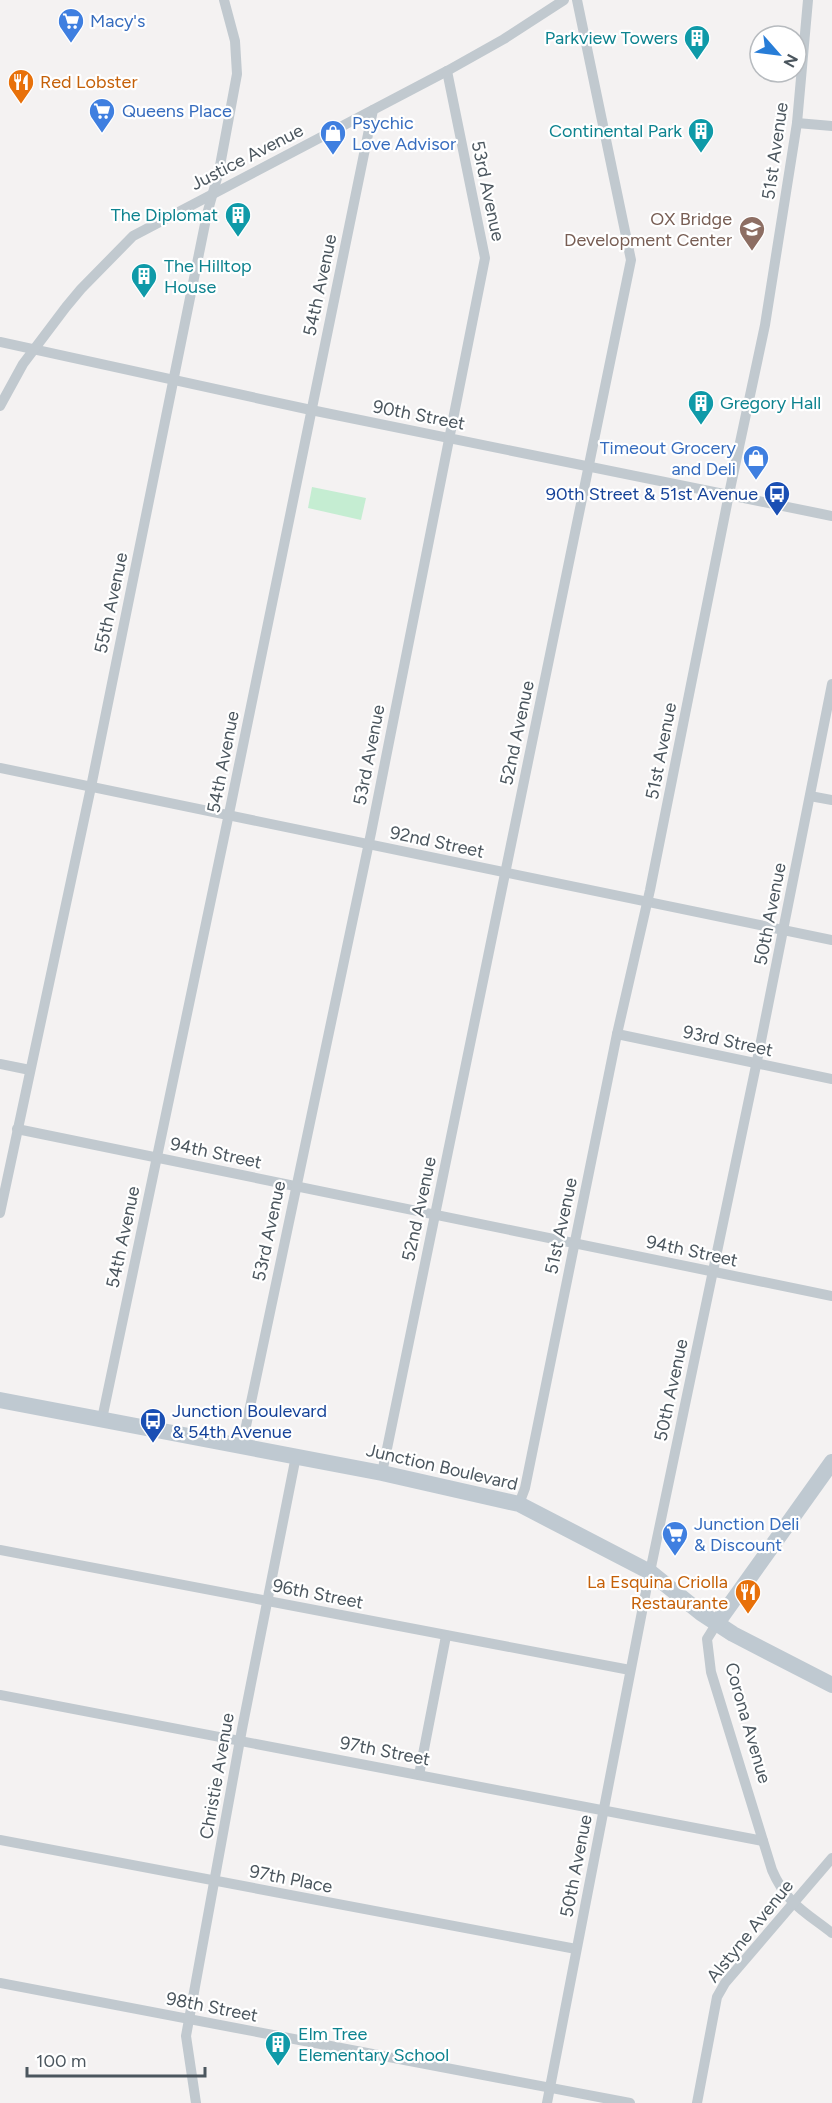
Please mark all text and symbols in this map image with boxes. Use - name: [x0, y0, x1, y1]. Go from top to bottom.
- supermarket icon: Macy's: [56, 6, 86, 44]
- place label: Macy's: [90, 10, 145, 32]
- building icon: Parkview Towers: [682, 23, 712, 61]
- north arrow: [748, 24, 808, 84]
- place label: Parkview Towers: [545, 27, 678, 49]
- text: N: [780, 51, 802, 71]
- restaurant icon: Red Lobster: [6, 67, 36, 105]
- place label: Red Lobster: [40, 71, 138, 93]
- supermarket icon: Queens Place: [87, 96, 117, 134]
- place label: Queens Place: [122, 100, 232, 122]
- street label: 51st Avenue: [757, 101, 793, 201]
- place label: Psychic Love Advisor: [352, 112, 456, 155]
- building icon: Continental Park: [686, 116, 716, 154]
- shop icon: Psychic Love Advisor: [318, 118, 348, 156]
- street label: Justice Avenue: [187, 119, 307, 195]
- place label: Continental Park: [549, 120, 682, 142]
- street label: 53rd Avenue: [467, 139, 509, 243]
- building icon: The Diplomat: [223, 200, 253, 238]
- place label: The Diplomat: [111, 204, 218, 226]
- place label: OX Bridge Development Center: [564, 208, 732, 251]
- school or university icon: OX Bridge Development Center: [737, 214, 767, 252]
- street label: 54th Avenue: [298, 232, 342, 338]
- place label: The Hilltop House: [164, 255, 252, 298]
- building icon: The Hilltop House: [129, 261, 159, 299]
- building icon: Gregory Hall: [686, 388, 716, 426]
- place label: Gregory Hall: [720, 392, 821, 414]
- street label: 90th Street: [371, 395, 467, 435]
- place label: Timeout Grocery and Deli: [600, 437, 737, 480]
- shop icon: Timeout Grocery and Deli: [741, 443, 771, 481]
- bus stop icon: 90th Street & 51st Avenue: [762, 479, 792, 517]
- place label: 90th Street & 51st Avenue: [546, 483, 758, 505]
- street label: 55th Avenue: [90, 550, 132, 656]
- street label: 52nd Avenue: [495, 679, 539, 787]
- street label: 51st Avenue: [641, 700, 681, 801]
- street label: 53rd Avenue: [348, 703, 390, 807]
- street label: 54th Avenue: [202, 709, 244, 815]
- street label: 92nd Street: [388, 821, 486, 863]
- street label: 50th Avenue: [749, 861, 791, 967]
- street label: 93rd Street: [681, 1021, 775, 1061]
- street label: 94th Street: [168, 1133, 264, 1173]
- street label: 52nd Avenue: [397, 1155, 441, 1263]
- street label: 51st Avenue: [540, 1175, 582, 1276]
- street label: 53rd Avenue: [248, 1179, 290, 1283]
- street label: 54th Avenue: [101, 1184, 145, 1290]
- street label: 94th Street: [644, 1231, 740, 1271]
- street label: 50th Avenue: [649, 1337, 693, 1443]
- place label: Junction Boulevard & 54th Avenue: [172, 1400, 327, 1443]
- bus stop icon: Junction Boulevard & 54th Avenue: [138, 1406, 168, 1444]
- street label: Junction Boulevard: [364, 1439, 520, 1495]
- place label: Junction Deli & Discount: [694, 1513, 799, 1556]
- supermarket icon: Junction Deli & Discount: [660, 1519, 690, 1557]
- place label: La Esquina Criolla Restaurante: [587, 1571, 728, 1614]
- street label: 96th Street: [271, 1574, 365, 1614]
- restaurant icon: La Esquina Criolla Restaurante: [733, 1577, 763, 1615]
- street label: Corona Avenue: [720, 1660, 776, 1786]
- street label: Christie Avenue: [195, 1711, 239, 1841]
- street label: 97th Street: [338, 1731, 432, 1771]
- street label: 50th Avenue: [555, 1813, 597, 1919]
- street label: 97th Place: [248, 1860, 335, 1898]
- street label: Alstyne Avenue: [702, 1875, 798, 1987]
- street label: 98th Street: [164, 1987, 260, 2027]
- place label: Elm Tree Elementary School: [298, 2023, 449, 2066]
- building icon: Elm Tree Elementary School: [263, 2029, 293, 2067]
- scale bar: [27, 2040, 206, 2078]
- text: 100 m: [36, 2050, 86, 2072]

